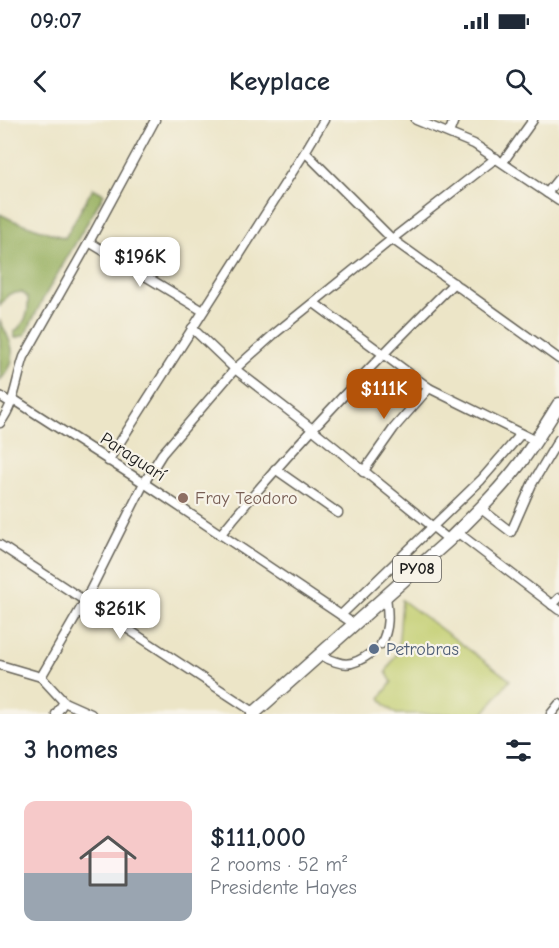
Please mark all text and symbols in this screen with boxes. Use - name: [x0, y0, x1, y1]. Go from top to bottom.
- text: 09:07: [30, 8, 81, 34]
- icon: back: [24, 65, 57, 98]
- icon: search: [502, 65, 535, 98]
- text: Keyplace: [229, 66, 330, 97]
- pin: $196K: [98, 237, 182, 288]
- text: $196K: [114, 245, 166, 268]
- pin: $111K: [342, 369, 426, 420]
- text: $111K: [361, 377, 407, 400]
- street label: Paraguarí: [96, 428, 170, 486]
- place label: Fray Teodoro: [195, 488, 297, 509]
- marker: Fray Teodoro: [176, 491, 190, 505]
- road number: PY08: [393, 556, 441, 582]
- pin: $261K: [78, 589, 162, 640]
- text: $261K: [94, 597, 146, 620]
- place label: Petrobras: [386, 639, 459, 660]
- marker: Petrobras: [367, 642, 381, 656]
- icon: filters: [502, 734, 535, 767]
- text: 3 homes: [24, 735, 118, 765]
- text: $111,000: [210, 823, 306, 853]
- icon: home: [72, 825, 144, 897]
- text: 2 rooms · 52 m²: [210, 853, 347, 876]
- text: Presidente Hayes: [210, 876, 357, 899]

